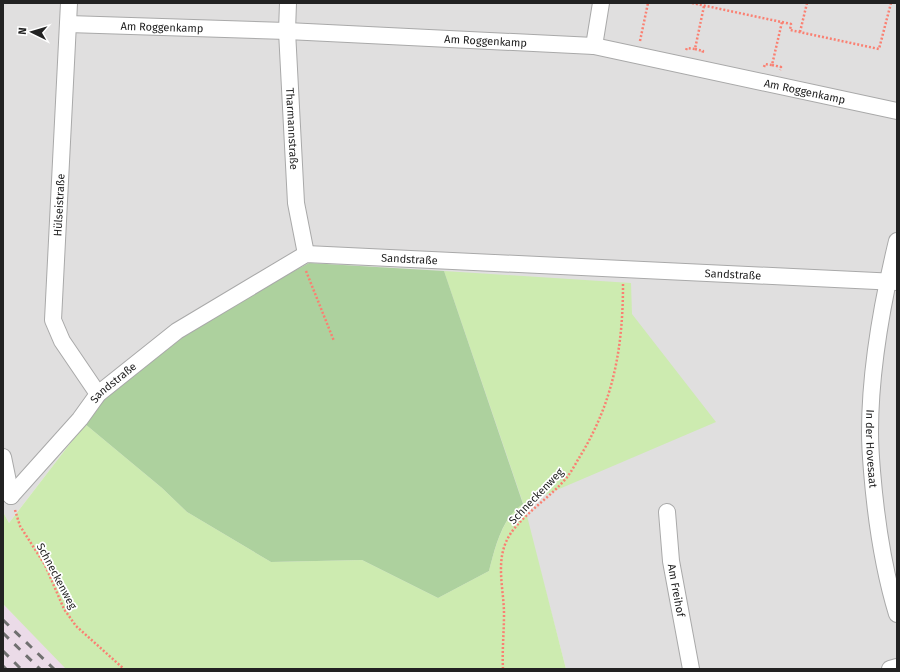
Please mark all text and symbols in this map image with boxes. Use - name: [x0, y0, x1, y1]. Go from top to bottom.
- north arrow: [12, 12, 52, 52]
- street label: Am Roggenkamp: [120, 20, 204, 35]
- text: N: [16, 27, 29, 35]
- street label: Am Roggenkamp: [444, 33, 527, 50]
- street label: Am Roggenkamp: [763, 77, 846, 107]
- street label: Tharmannstraße: [283, 87, 300, 170]
- street label: Hülseistraße: [51, 173, 68, 237]
- street label: Sandstraße: [381, 252, 438, 267]
- street label: Sandstraße: [704, 267, 762, 283]
- street label: Sandstraße: [88, 360, 139, 406]
- street label: In der Hovesaat: [863, 409, 879, 489]
- street label: Schneckenweg: [506, 465, 567, 527]
- street label: Schneckenweg: [34, 541, 80, 612]
- street label: Am Freihof: [665, 563, 687, 619]

